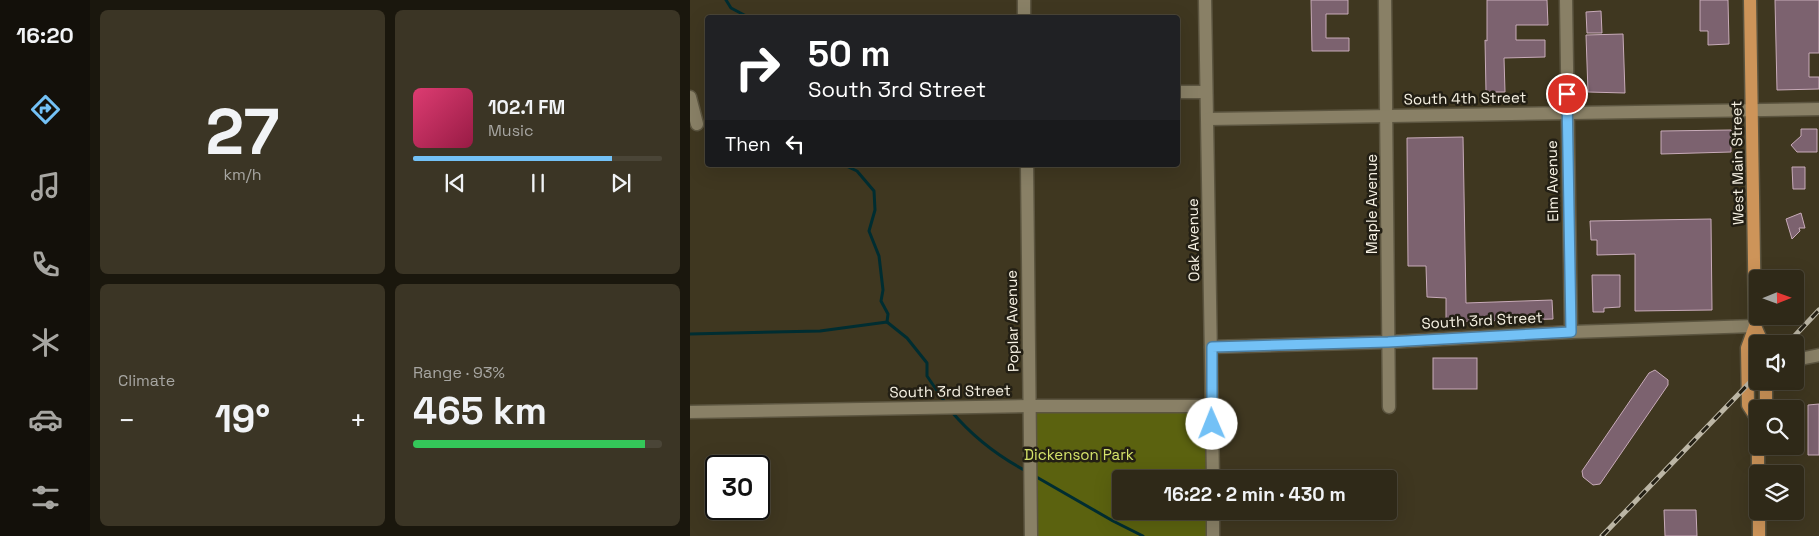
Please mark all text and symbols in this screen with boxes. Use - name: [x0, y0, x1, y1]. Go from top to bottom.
- text: 16:20: [16, 21, 74, 49]
- text: 50 m: [808, 32, 890, 76]
- icon: right: [725, 35, 790, 100]
- pin: [1546, 73, 1588, 115]
- text: South 3rd Street: [808, 75, 986, 103]
- icon: arrive: [1553, 80, 1581, 108]
- street label: South 4th Street: [1403, 87, 1527, 109]
- text: 27: [206, 90, 279, 173]
- icon: directions: [28, 92, 63, 127]
- text: 102.1 FM: [488, 95, 565, 120]
- street label: West Main Street: [1726, 101, 1748, 225]
- text: Music: [488, 120, 534, 141]
- icon: left: [781, 130, 809, 158]
- text: Then: [725, 132, 771, 157]
- street label: Elm Avenue: [1542, 140, 1562, 222]
- street label: Maple Avenue: [1362, 154, 1381, 254]
- text: km/h: [223, 164, 262, 185]
- icon: music: [28, 169, 63, 204]
- icon: previous: [441, 169, 469, 197]
- icon: pause: [524, 169, 552, 197]
- icon: next: [607, 169, 635, 197]
- street label: Oak Avenue: [1183, 198, 1203, 282]
- icon: phone: [28, 247, 63, 282]
- street label: Poplar Avenue: [1002, 270, 1022, 372]
- north arrow: [1749, 270, 1804, 325]
- map controls: [1749, 270, 1804, 520]
- street label: South 3rd Street: [1421, 307, 1543, 333]
- icon: climate: [28, 325, 63, 360]
- button: sound: [1749, 335, 1804, 390]
- text: Range · 93%: [413, 362, 505, 383]
- text: Climate: [118, 370, 175, 391]
- street label: South 3rd Street: [889, 380, 1011, 402]
- text: 465 km: [413, 387, 547, 435]
- text: 19°: [215, 395, 270, 443]
- position arrow: [1185, 397, 1237, 449]
- button: search: [1749, 400, 1804, 455]
- icon: car: [28, 402, 63, 437]
- text: −: [118, 402, 135, 438]
- text: +: [350, 402, 367, 438]
- park label: Dickenson Park: [1024, 445, 1134, 464]
- speed limit sign: 30: [705, 455, 770, 520]
- button: layers: [1749, 465, 1804, 520]
- icon: filters: [28, 480, 63, 515]
- text: 16:22 · 2 min · 430 m: [1163, 482, 1346, 507]

